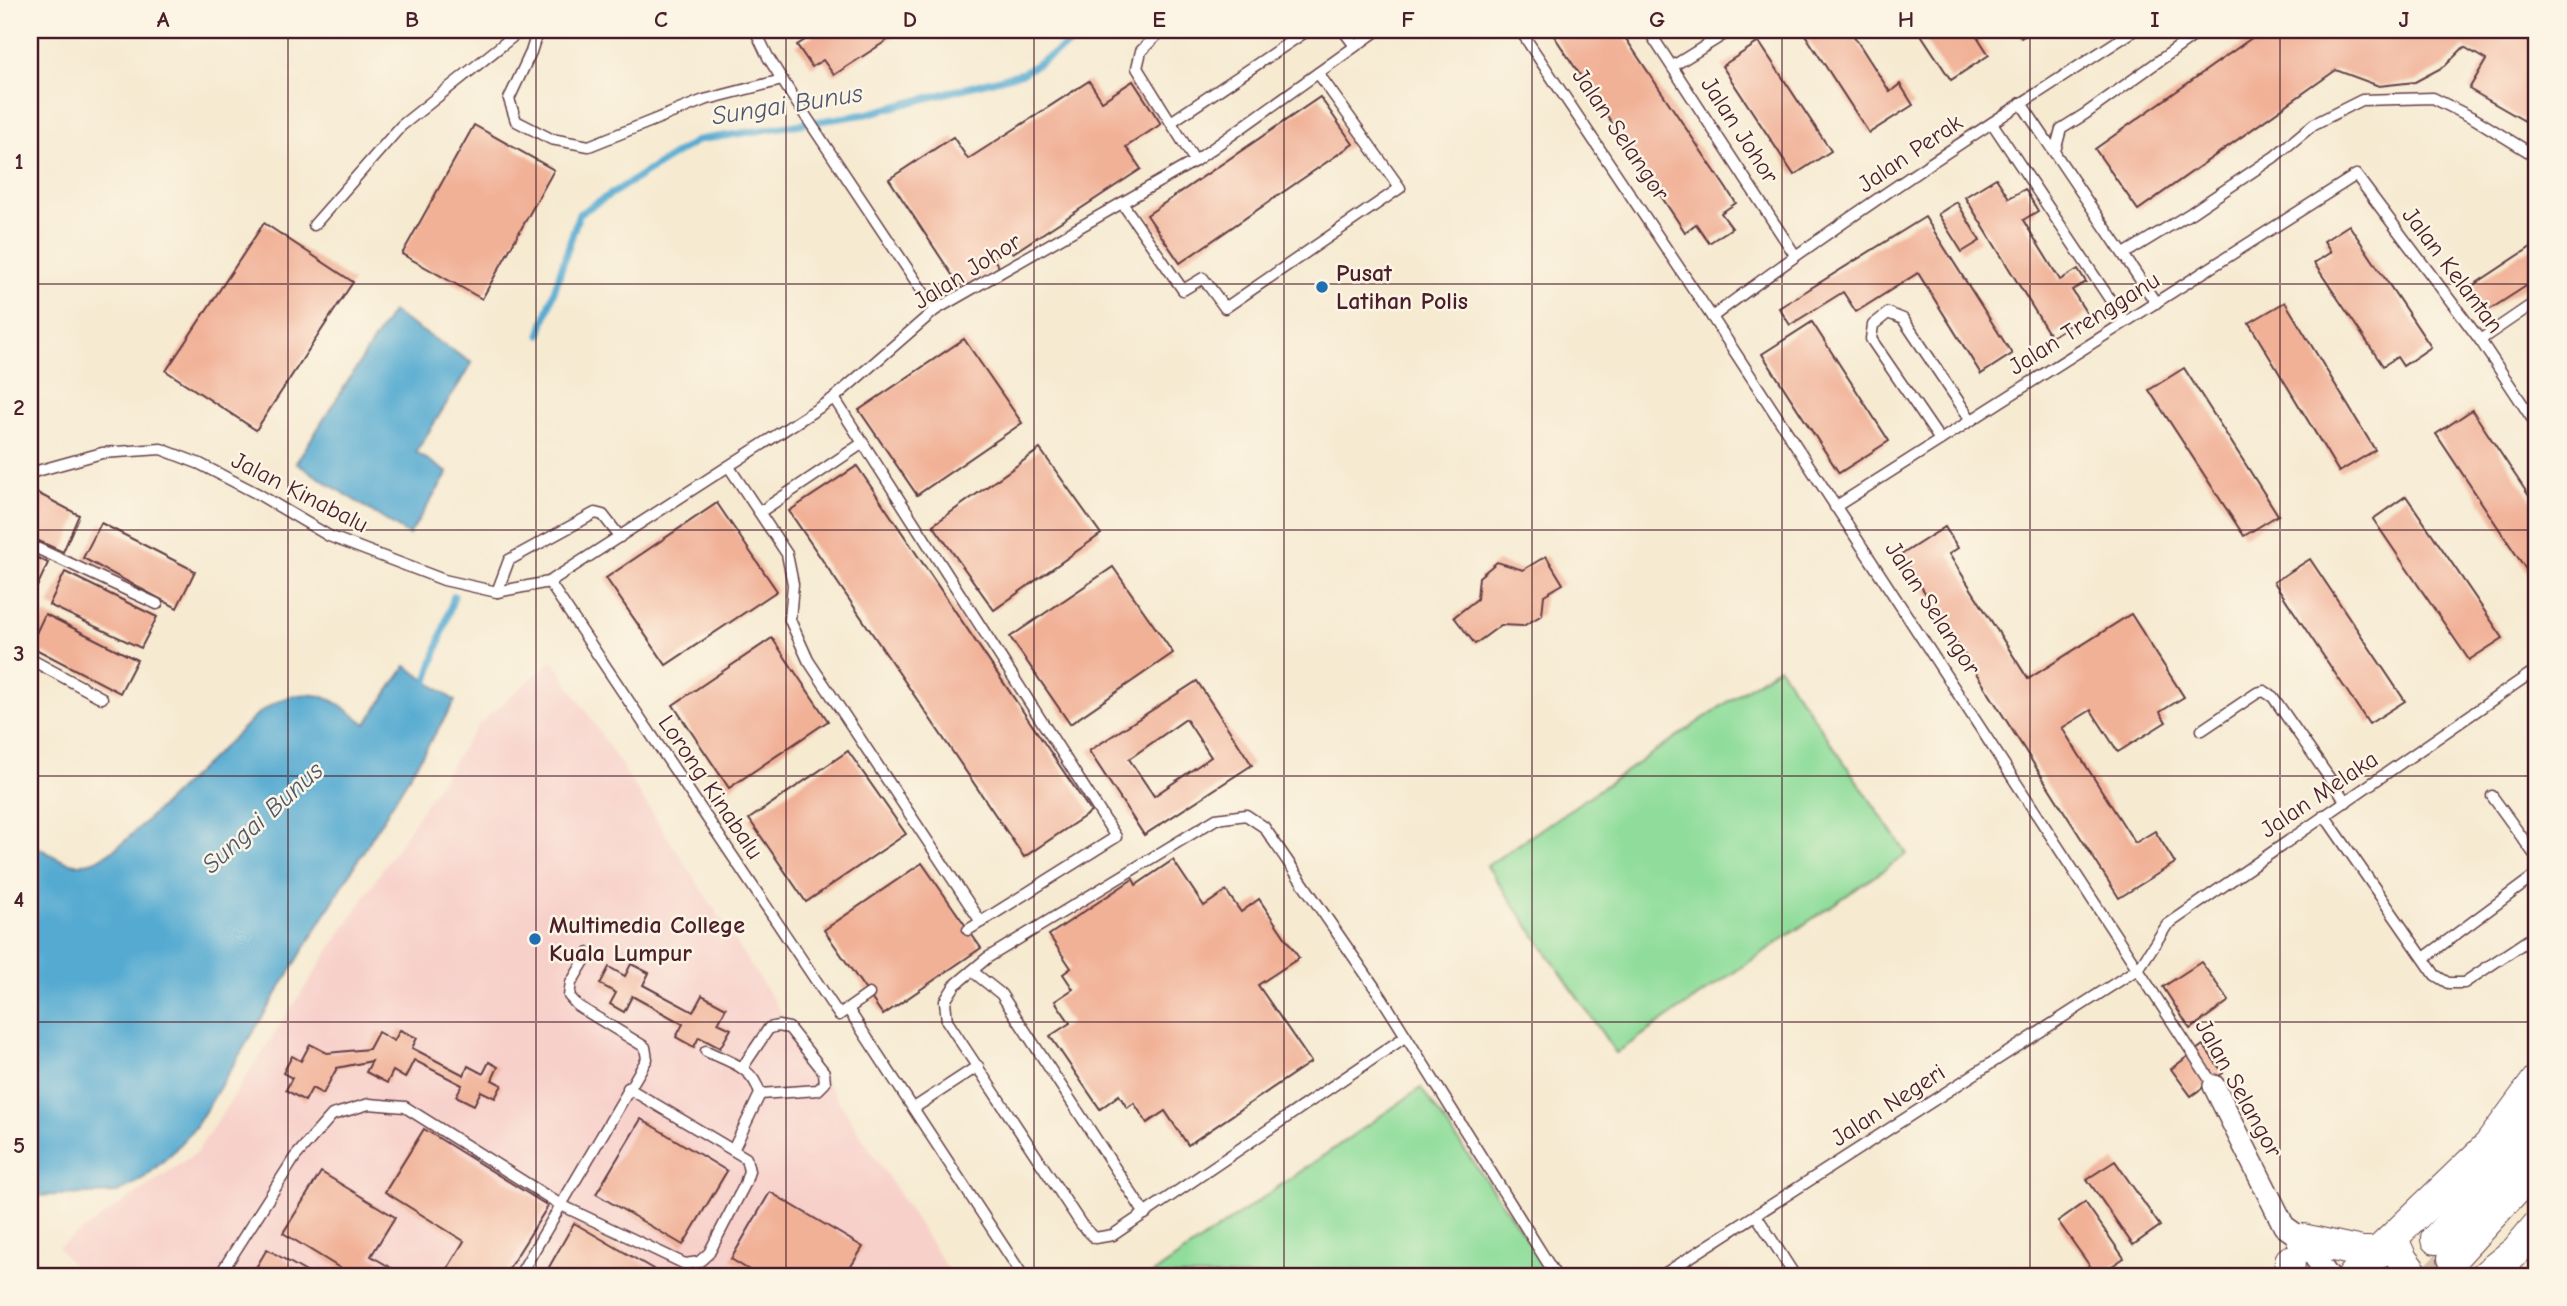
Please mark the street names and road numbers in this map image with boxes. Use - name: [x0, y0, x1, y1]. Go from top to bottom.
- street label: Jalan Selangor: [1566, 63, 1676, 206]
- street label: Jalan Johor: [1695, 72, 1785, 189]
- street label: Jalan Perak: [1853, 108, 1968, 198]
- street label: Jalan Kelantan: [2397, 201, 2509, 339]
- street label: Jalan Johor: [908, 227, 1026, 315]
- street label: Jalan Trengganu: [2003, 265, 2165, 381]
- street label: Jalan Kinabalu: [227, 446, 373, 538]
- street label: Jalan Selangor: [1879, 536, 1987, 680]
- street label: Lorong Kinabalu: [653, 710, 769, 864]
- street label: Jalan Melaka: [2255, 744, 2383, 844]
- street label: Jalan Selangor: [2190, 1014, 2289, 1162]
- street label: Jalan Negeri: [1826, 1058, 1950, 1152]

